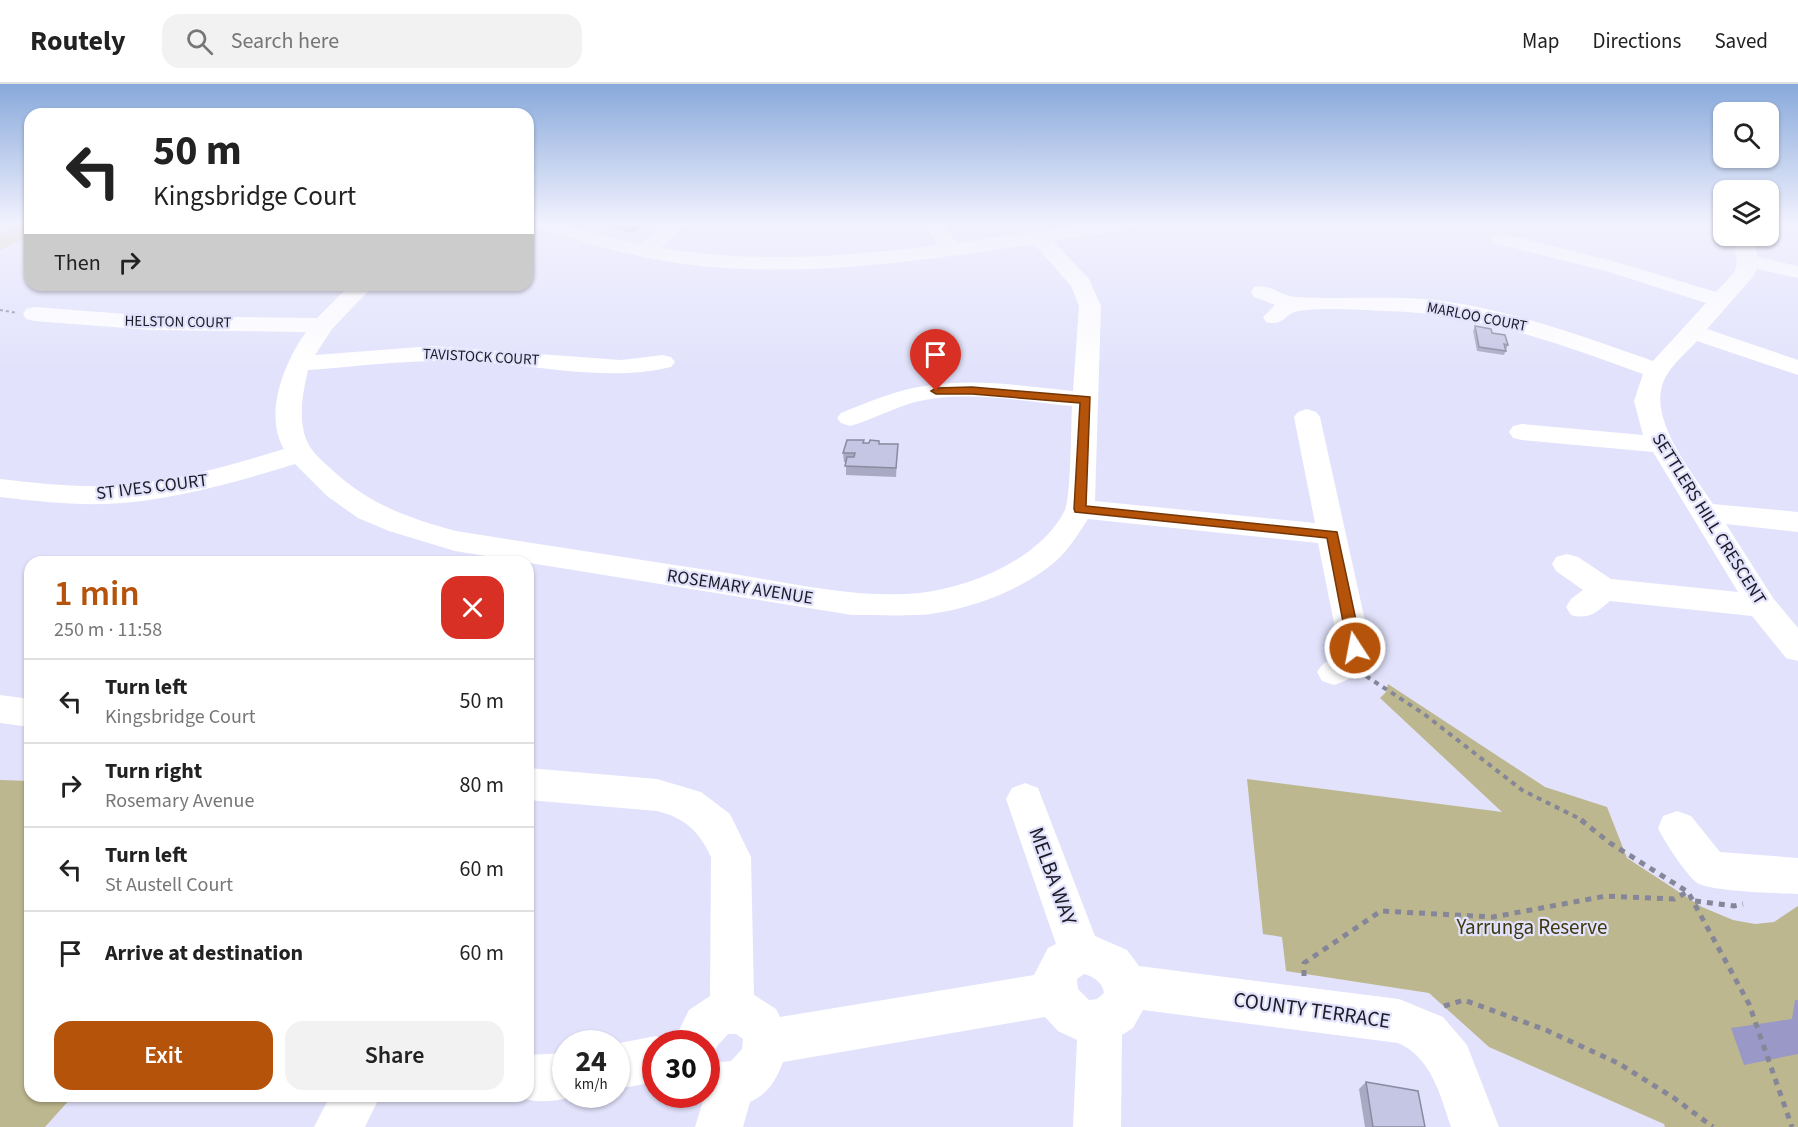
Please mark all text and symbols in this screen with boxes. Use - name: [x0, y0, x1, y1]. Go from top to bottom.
- search box: [162, 14, 582, 68]
- text: Routely: [30, 21, 126, 61]
- icon: search: [183, 25, 216, 58]
- text: Search here: [231, 25, 339, 57]
- text: Map: [1522, 26, 1560, 56]
- text: Directions: [1593, 26, 1681, 56]
- text: Saved: [1714, 26, 1768, 56]
- map controls: [1713, 102, 1779, 246]
- button: search: [1713, 102, 1779, 168]
- text: 50 m: [153, 121, 242, 181]
- icon: left: [54, 132, 132, 210]
- text: Kingsbridge Court: [153, 177, 356, 216]
- button: layers: [1713, 180, 1779, 246]
- icon: right: [113, 246, 146, 279]
- text: Then: [54, 247, 101, 279]
- street label: MARLOO COURT: [1425, 297, 1529, 337]
- street label: HELSTON COURT: [124, 311, 232, 333]
- pin: [910, 329, 961, 391]
- icon: arrive: [919, 338, 952, 371]
- street label: TAVISTOCK COURT: [422, 343, 540, 371]
- street label: SETTLERS HILL CRESCENT: [1646, 428, 1772, 610]
- street label: ST IVES COURT: [95, 468, 210, 506]
- street label: ROSEMARY AVENUE: [665, 563, 815, 611]
- text: 1 min: [54, 568, 140, 619]
- button: close: [441, 576, 504, 639]
- text: 250 m · 11:58: [54, 616, 162, 644]
- position arrow: [1323, 616, 1387, 680]
- text: Turn left: [105, 671, 187, 703]
- icon: left: [54, 685, 87, 718]
- text: 50 m: [459, 685, 504, 717]
- text: Kingsbridge Court: [105, 703, 256, 731]
- text: Turn right: [105, 755, 202, 787]
- icon: right: [54, 769, 87, 802]
- text: 80 m: [459, 769, 504, 801]
- text: Rosemary Avenue: [105, 787, 254, 815]
- street label: MELBA WAY: [1021, 823, 1085, 930]
- text: Turn left: [105, 839, 187, 871]
- icon: left: [54, 853, 87, 886]
- text: 60 m: [459, 853, 504, 885]
- text: St Austell Court: [105, 871, 233, 899]
- park label: Yarrunga Reserve: [1455, 912, 1608, 942]
- icon: arrive: [54, 937, 87, 970]
- text: Arrive at destination: [105, 937, 303, 969]
- text: 60 m: [459, 937, 504, 969]
- street label: COUNTY TERRACE: [1232, 984, 1392, 1036]
- button: Exit: [54, 1021, 273, 1090]
- button: Share: [285, 1021, 504, 1090]
- speed limit sign: 30: [642, 1030, 720, 1108]
- text: 24: [575, 1040, 607, 1083]
- text: km/h: [574, 1074, 608, 1095]

